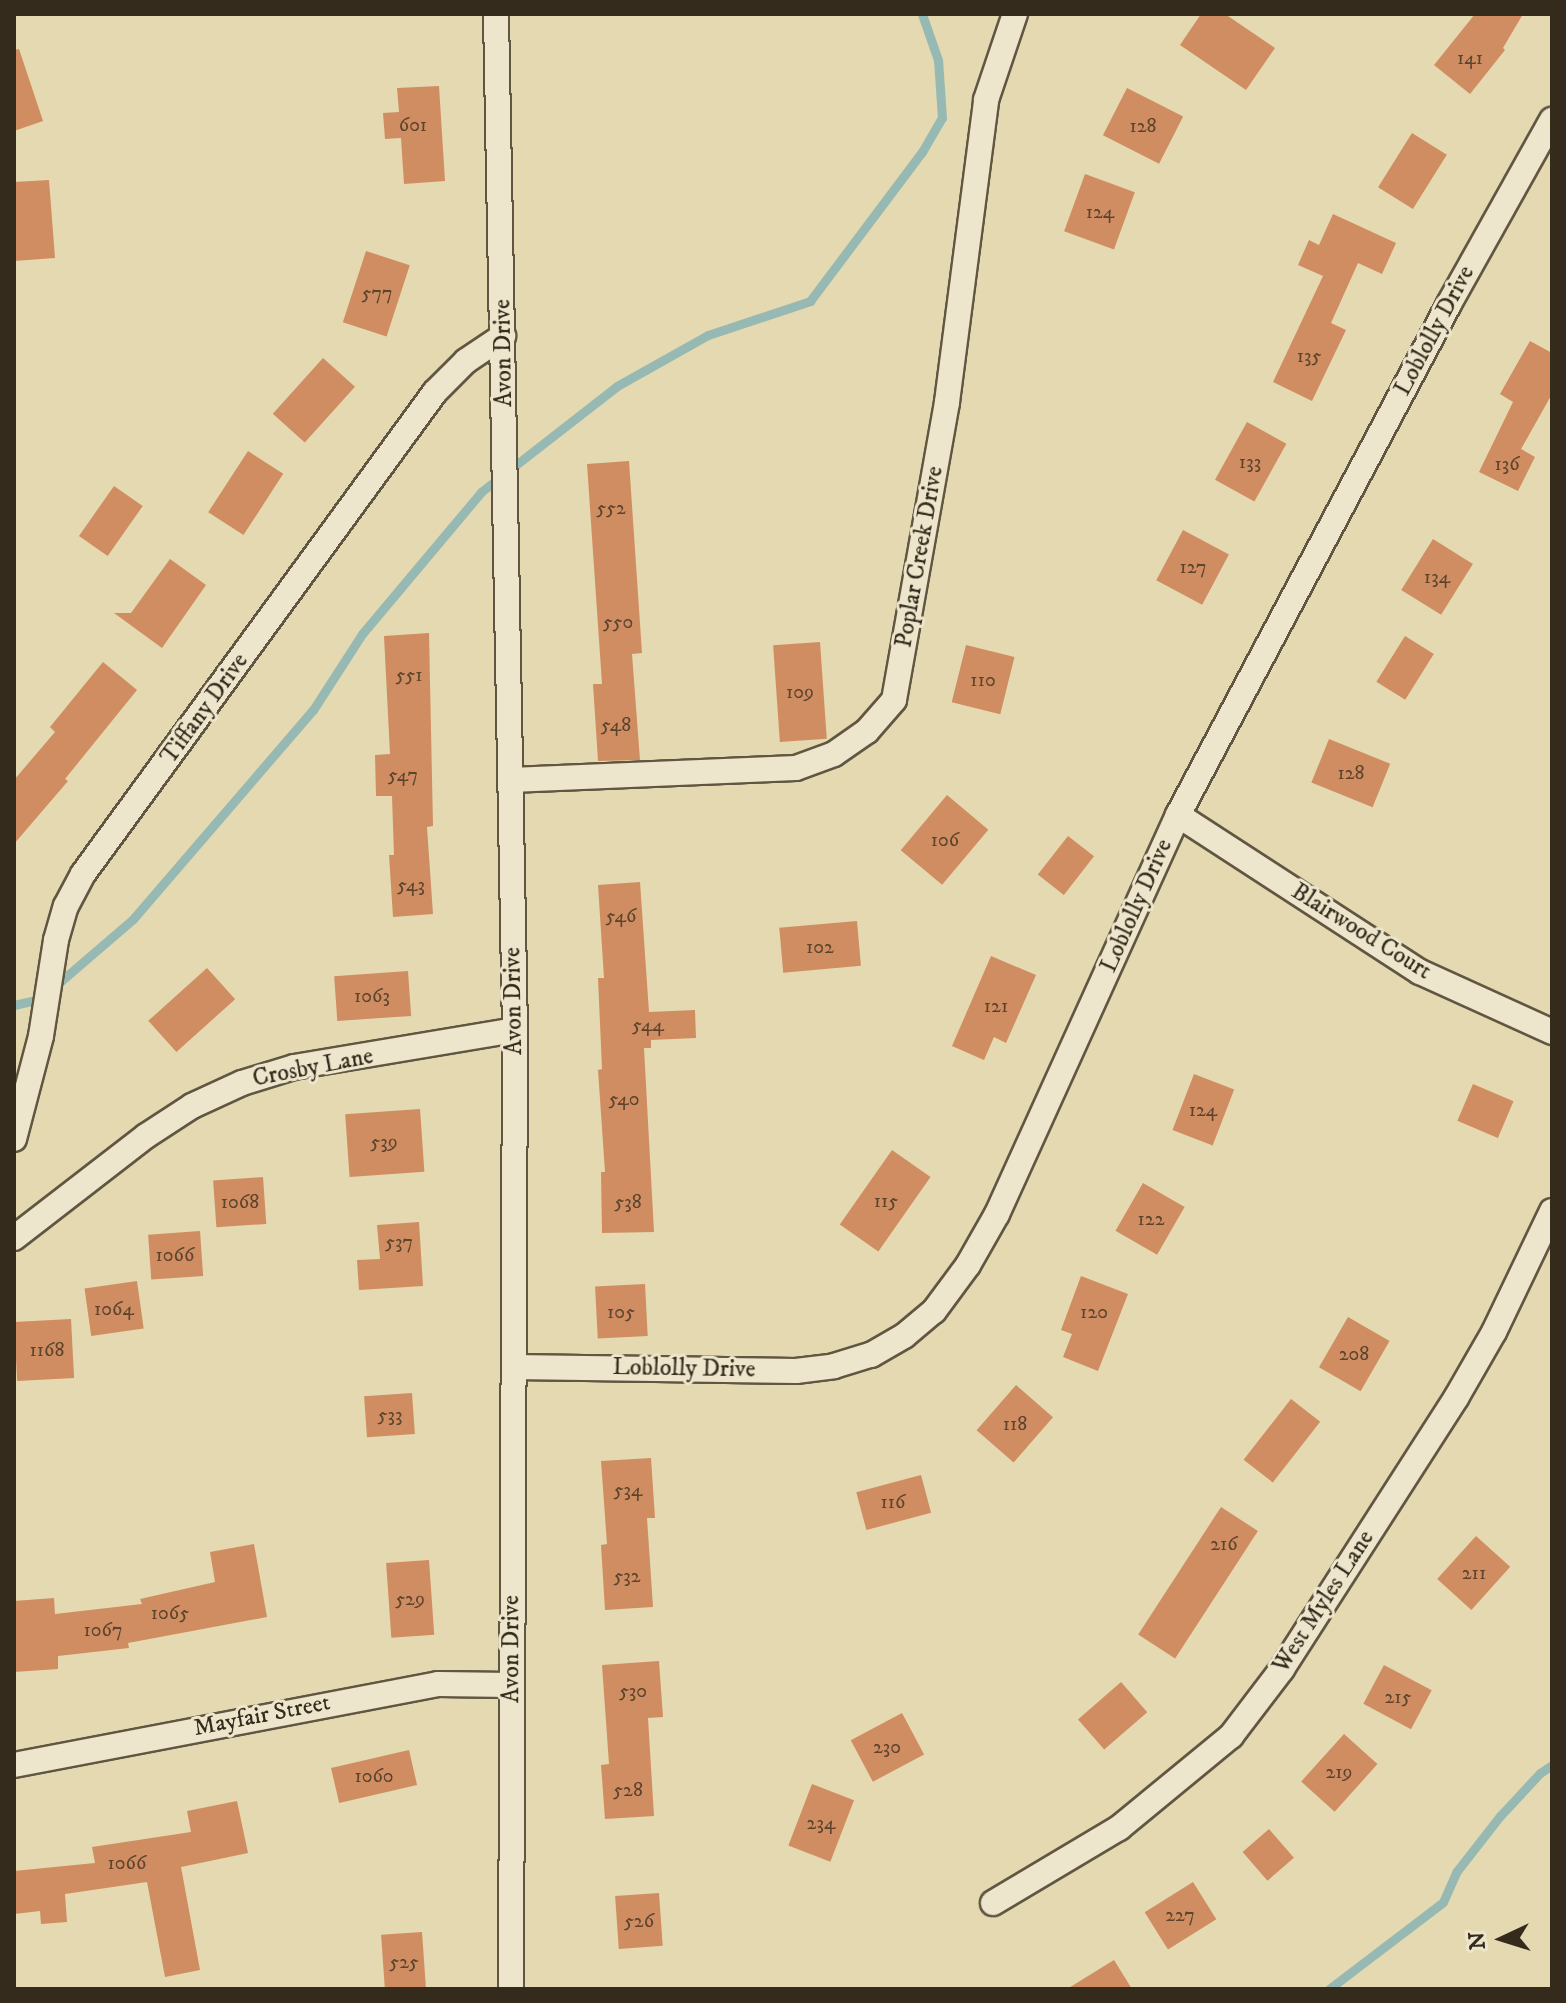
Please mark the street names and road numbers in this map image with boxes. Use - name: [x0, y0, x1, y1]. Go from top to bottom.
- street label: Loblolly Drive: [1389, 261, 1481, 401]
- street label: Avon Drive: [489, 299, 519, 407]
- street label: Poplar Creek Drive: [890, 464, 950, 650]
- street label: Tiffany Drive: [155, 648, 255, 770]
- street label: Loblolly Drive: [1095, 835, 1179, 977]
- street label: Blairwood Court: [1286, 878, 1436, 986]
- street label: Avon Drive: [499, 947, 529, 1055]
- street label: Crosby Lane: [250, 1042, 376, 1094]
- street label: Loblolly Drive: [612, 1353, 756, 1385]
- street label: West Myles Lane: [1267, 1525, 1381, 1679]
- street label: Avon Drive: [498, 1595, 526, 1703]
- street label: Mayfair Street: [191, 1689, 333, 1743]

